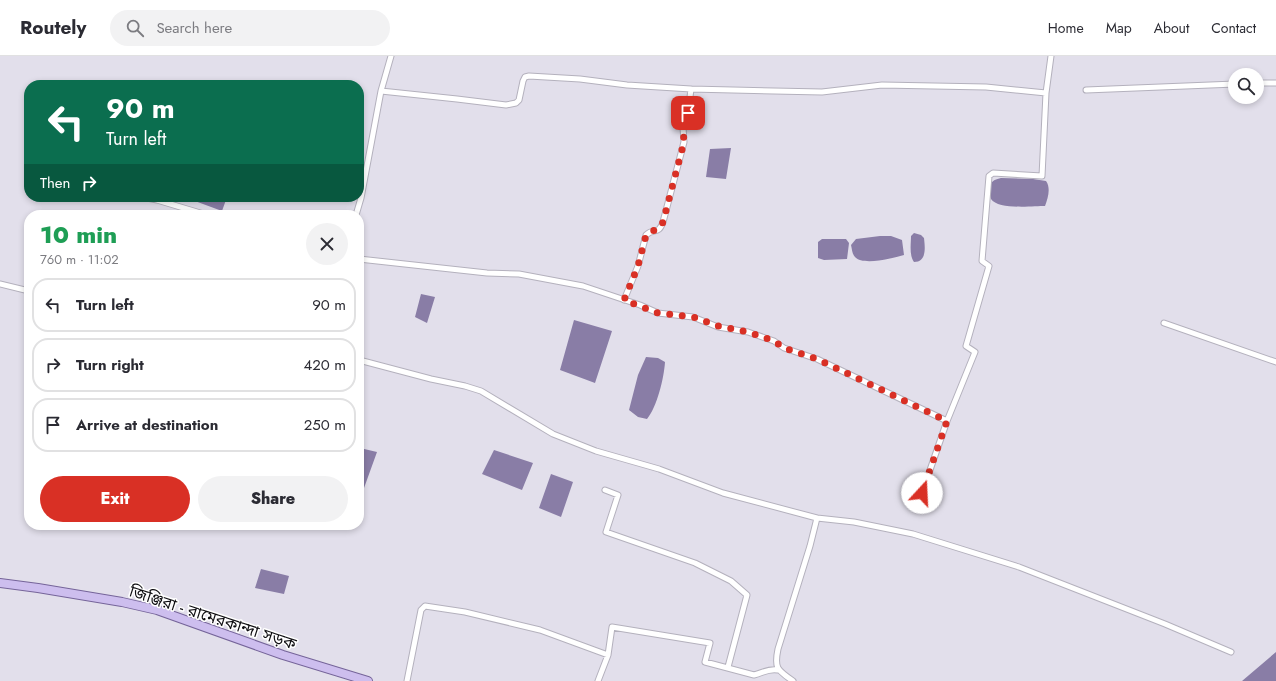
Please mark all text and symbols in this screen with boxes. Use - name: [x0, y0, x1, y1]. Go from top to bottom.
- search box: [110, 10, 390, 46]
- text: Routely: [20, 14, 86, 41]
- icon: search: [124, 17, 146, 39]
- text: Search here: [156, 17, 232, 39]
- text: Home: [1048, 18, 1084, 38]
- text: Map: [1106, 18, 1132, 38]
- text: About: [1154, 18, 1189, 38]
- text: Contact: [1211, 18, 1256, 38]
- map controls: [1228, 68, 1264, 104]
- button: search: [1228, 68, 1264, 104]
- text: 90 m: [106, 88, 175, 129]
- icon: left: [40, 96, 92, 148]
- pin: [671, 96, 705, 130]
- icon: arrive: [677, 102, 699, 124]
- text: Turn left: [106, 126, 166, 152]
- text: Then: [40, 172, 70, 194]
- icon: right: [78, 172, 100, 194]
- text: 10 min: [40, 217, 117, 252]
- button: close: [306, 223, 348, 265]
- text: 760 m · 11:02: [40, 250, 119, 269]
- icon: left: [42, 294, 64, 316]
- text: Turn left: [76, 294, 134, 316]
- text: 90 m: [312, 294, 346, 316]
- icon: right: [42, 354, 64, 376]
- text: Turn right: [76, 354, 144, 376]
- text: 420 m: [304, 354, 346, 376]
- icon: arrive: [42, 414, 64, 436]
- text: Arrive at destination: [76, 414, 218, 436]
- text: 250 m: [304, 414, 346, 436]
- position arrow: [901, 472, 943, 514]
- button: Exit: [40, 476, 190, 522]
- button: Share: [198, 476, 348, 522]
- street label: জিঞ্জিরা - রামেরকান্দা সড়ক: [125, 579, 300, 656]

